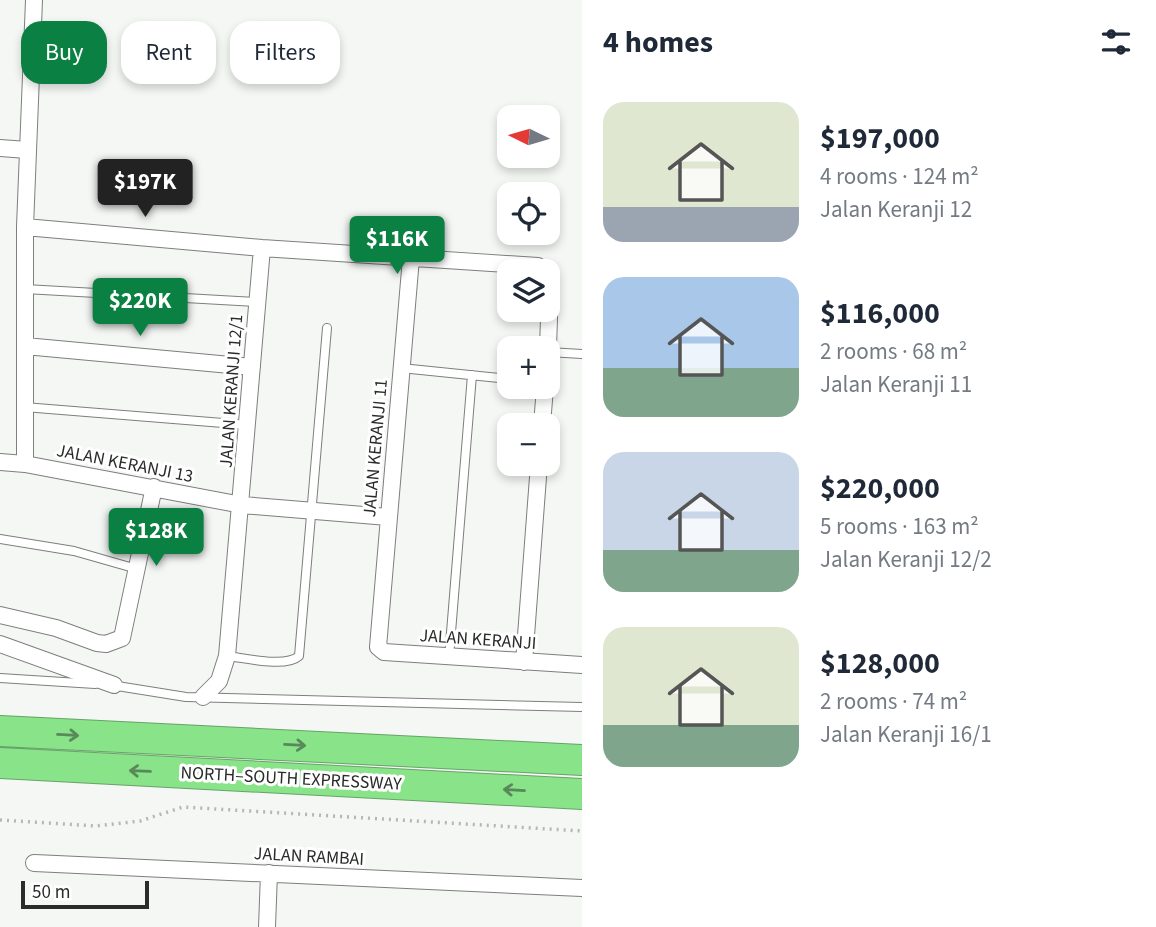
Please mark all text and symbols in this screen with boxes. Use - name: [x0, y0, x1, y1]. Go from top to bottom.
- chip: Buy: [21, 21, 107, 84]
- chip: Rent: [121, 21, 216, 84]
- chip: Filters: [230, 21, 340, 84]
- text: 4 homes: [603, 21, 713, 64]
- icon: filters: [1097, 23, 1135, 61]
- north arrow: [497, 105, 560, 168]
- map controls: [497, 105, 560, 476]
- text: $197,000: [820, 117, 940, 160]
- icon: home: [659, 130, 743, 214]
- pin: $197K: [96, 160, 194, 219]
- text: 4 rooms · 124 m²: [820, 160, 979, 193]
- text: $197K: [114, 165, 176, 198]
- button: locate: [497, 182, 560, 245]
- text: Jalan Keranji 12: [820, 193, 972, 226]
- pin: $116K: [348, 216, 446, 276]
- text: $116K: [366, 222, 428, 255]
- button: layers: [497, 259, 560, 322]
- pin: $220K: [91, 278, 189, 338]
- text: $220K: [109, 284, 171, 317]
- text: $116,000: [820, 292, 940, 335]
- icon: home: [659, 305, 743, 389]
- street label: JALAN KERANJI 12/1: [214, 313, 249, 469]
- text: 2 rooms · 68 m²: [820, 335, 967, 368]
- button: +: [497, 336, 560, 399]
- text: Jalan Keranji 11: [820, 368, 972, 401]
- street label: JALAN KERANJI 11: [357, 378, 394, 518]
- button: −: [497, 413, 560, 476]
- street label: JALAN KERANJI 13: [55, 438, 195, 489]
- text: $220,000: [820, 467, 940, 510]
- icon: home: [659, 480, 743, 564]
- pin: $128K: [107, 508, 205, 568]
- text: 5 rooms · 163 m²: [820, 510, 979, 543]
- text: $128K: [125, 514, 187, 547]
- text: Jalan Keranji 12/2: [820, 543, 992, 576]
- street label: JALAN KERANJI: [419, 623, 537, 656]
- text: $128,000: [820, 642, 940, 685]
- icon: home: [659, 655, 743, 739]
- text: 2 rooms · 74 m²: [820, 685, 967, 718]
- text: Jalan Keranji 16/1: [820, 718, 992, 751]
- one-way arrow: [56, 728, 79, 741]
- one-way arrow: [284, 739, 306, 752]
- street label: NORTH–SOUTH EXPRESSWAY: [180, 760, 403, 797]
- one-way arrow: [129, 765, 152, 778]
- one-way arrow: [503, 783, 526, 796]
- street label: JALAN RAMBAI: [253, 841, 365, 872]
- scale bar: [21, 878, 149, 910]
- text: 50 m: [32, 879, 70, 906]

